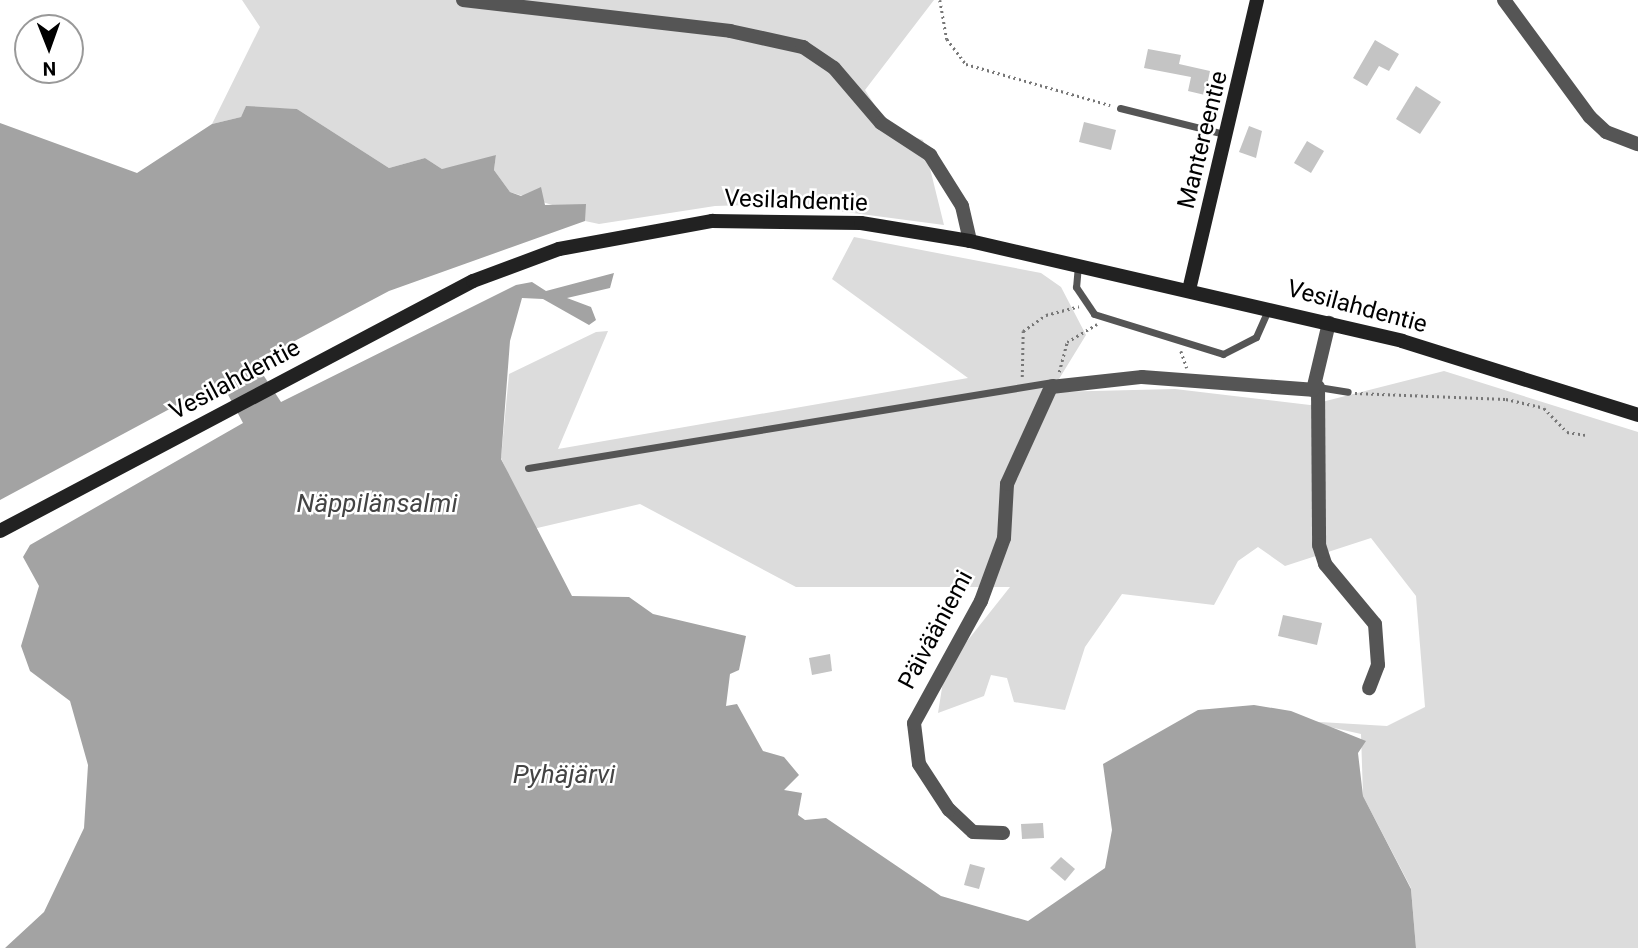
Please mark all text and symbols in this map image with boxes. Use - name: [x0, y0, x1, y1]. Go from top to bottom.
- north arrow: [14, 14, 84, 84]
- text: N: [42, 57, 56, 80]
- street label: Mantereentie: [1172, 68, 1234, 212]
- street label: Vesilahdentie: [724, 184, 868, 218]
- street label: Vesilahdentie: [1284, 274, 1430, 340]
- street label: Vesilahdentie: [165, 334, 305, 426]
- water label: Näppilänsalmi: [296, 488, 458, 520]
- street label: Päivääniemi: [893, 566, 979, 694]
- water label: Pyhäjärvi: [513, 759, 615, 791]

